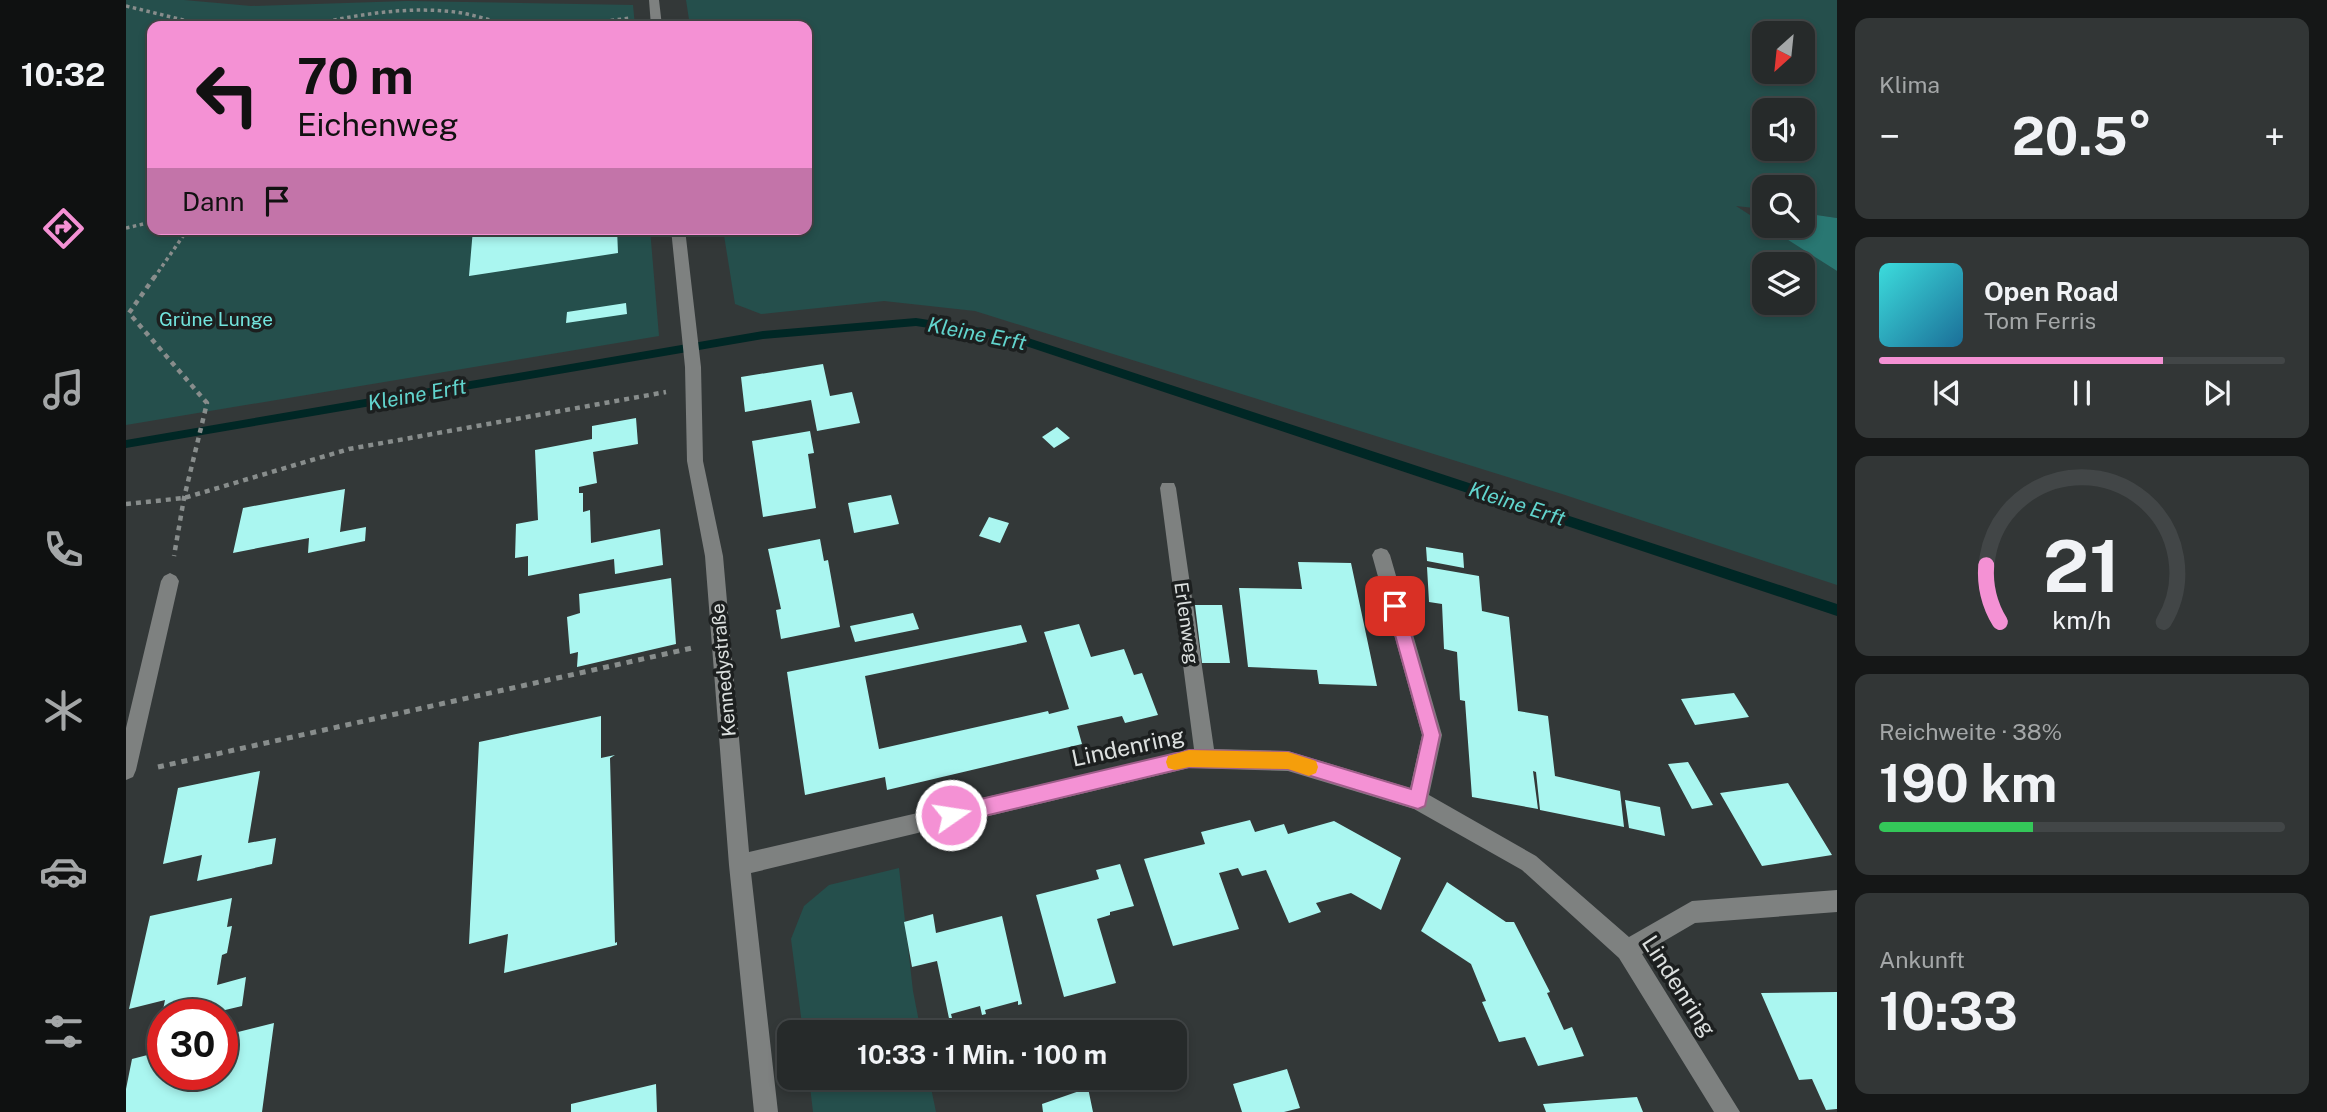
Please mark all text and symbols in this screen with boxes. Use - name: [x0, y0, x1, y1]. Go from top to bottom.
- north arrow: [1752, 21, 1815, 84]
- map controls: [1752, 21, 1815, 315]
- text: 70 m: [297, 47, 414, 105]
- icon: left: [182, 49, 273, 140]
- text: 10:32: [21, 56, 105, 93]
- text: Klima: [1879, 71, 1940, 98]
- button: sound: [1752, 98, 1815, 161]
- text: Eichenweg: [297, 106, 459, 143]
- text: 20.5°: [2012, 106, 2152, 167]
- text: −: [1879, 114, 1900, 159]
- text: +: [2264, 114, 2285, 159]
- button: search: [1752, 175, 1815, 238]
- icon: arrive: [258, 182, 296, 220]
- text: Dann: [182, 186, 244, 217]
- icon: directions: [39, 204, 88, 253]
- button: layers: [1752, 252, 1815, 315]
- text: Open Road: [1984, 276, 2119, 307]
- text: Tom Ferris: [1984, 307, 2096, 334]
- park label: Grüne Lunge: [159, 308, 273, 330]
- water label: Kleine Erft: [926, 312, 1029, 355]
- icon: music: [39, 365, 88, 414]
- water label: Kleine Erft: [365, 373, 468, 416]
- icon: previous: [1928, 374, 1966, 412]
- icon: pause: [2063, 374, 2101, 412]
- icon: next: [2198, 374, 2236, 412]
- water label: Kleine Erft: [1466, 476, 1569, 531]
- text: 21: [2043, 523, 2121, 608]
- icon: phone: [39, 525, 88, 574]
- pin: [1365, 576, 1425, 636]
- street label: Erlenweg: [1170, 580, 1204, 666]
- icon: arrive: [1376, 587, 1414, 625]
- street label: Kennedystraße: [706, 603, 740, 737]
- text: km/h: [2053, 605, 2111, 635]
- icon: climate: [39, 686, 88, 735]
- text: Reichweite · 38%: [1879, 718, 2062, 745]
- street label: Lindenring: [1069, 721, 1187, 772]
- text: 190 km: [1879, 753, 2057, 814]
- position arrow: [914, 778, 988, 852]
- icon: car: [39, 847, 88, 896]
- street label: Lindenring: [1637, 930, 1722, 1041]
- text: Ankunft: [1879, 946, 1965, 973]
- text: 10:33: [1879, 981, 2018, 1042]
- speed limit sign: 30: [147, 999, 238, 1090]
- icon: filters: [39, 1007, 88, 1056]
- text: 10:33 · 1 Min. · 100 m: [857, 1039, 1107, 1070]

